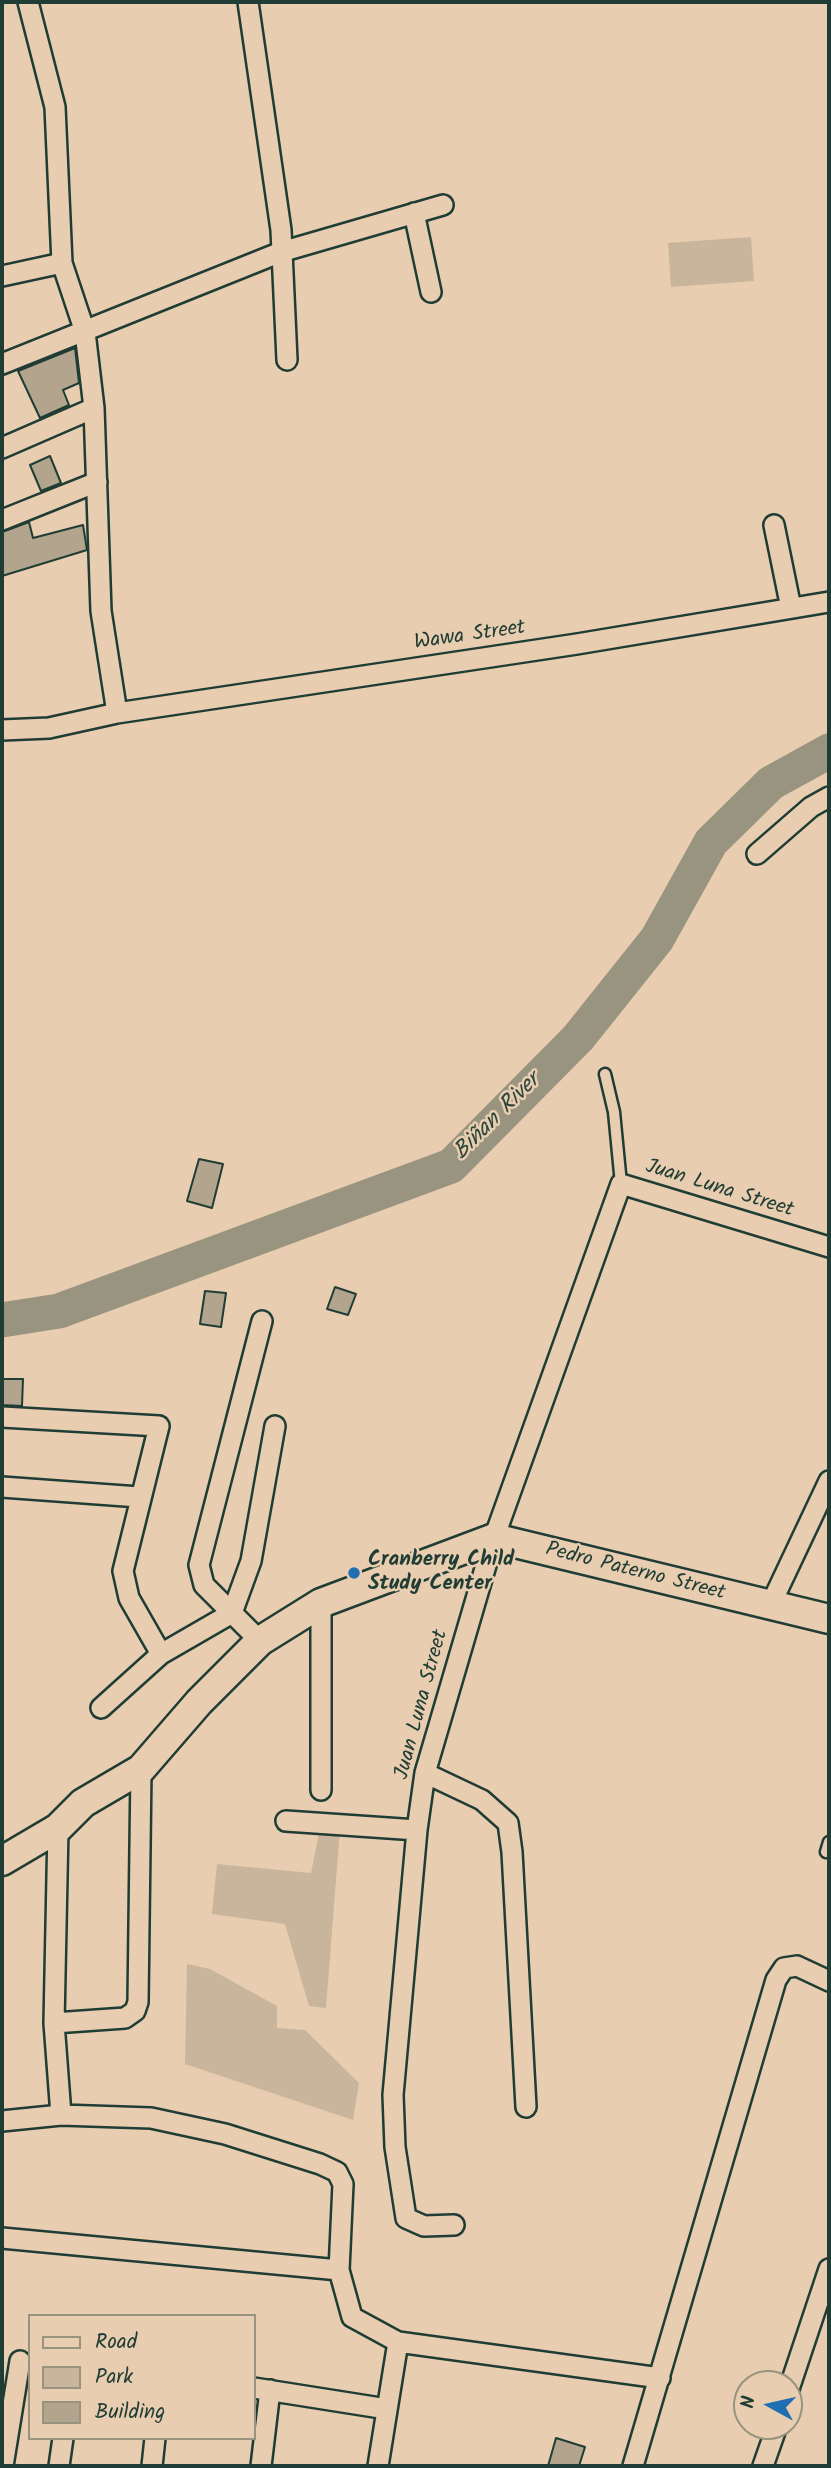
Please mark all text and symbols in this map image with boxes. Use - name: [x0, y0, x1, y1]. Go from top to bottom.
- street label: Wawa Street: [413, 617, 527, 657]
- water label: Biñan River: [449, 1069, 547, 1167]
- street label: Juan Luna Street: [642, 1155, 796, 1225]
- street label: Pedro Paterno Street: [543, 1538, 727, 1608]
- place label: Cranberry Child Study Center: [368, 1548, 514, 1598]
- marker: Cranberry Child Study Center: [346, 1565, 362, 1581]
- street label: Juan Luna Street: [391, 1628, 455, 1782]
- legend: [28, 2314, 256, 2440]
- text: Road: [95, 2326, 137, 2359]
- text: Park: [95, 2361, 133, 2394]
- north arrow: [733, 2370, 803, 2440]
- text: N: [733, 2394, 765, 2410]
- text: Building: [95, 2396, 165, 2429]

